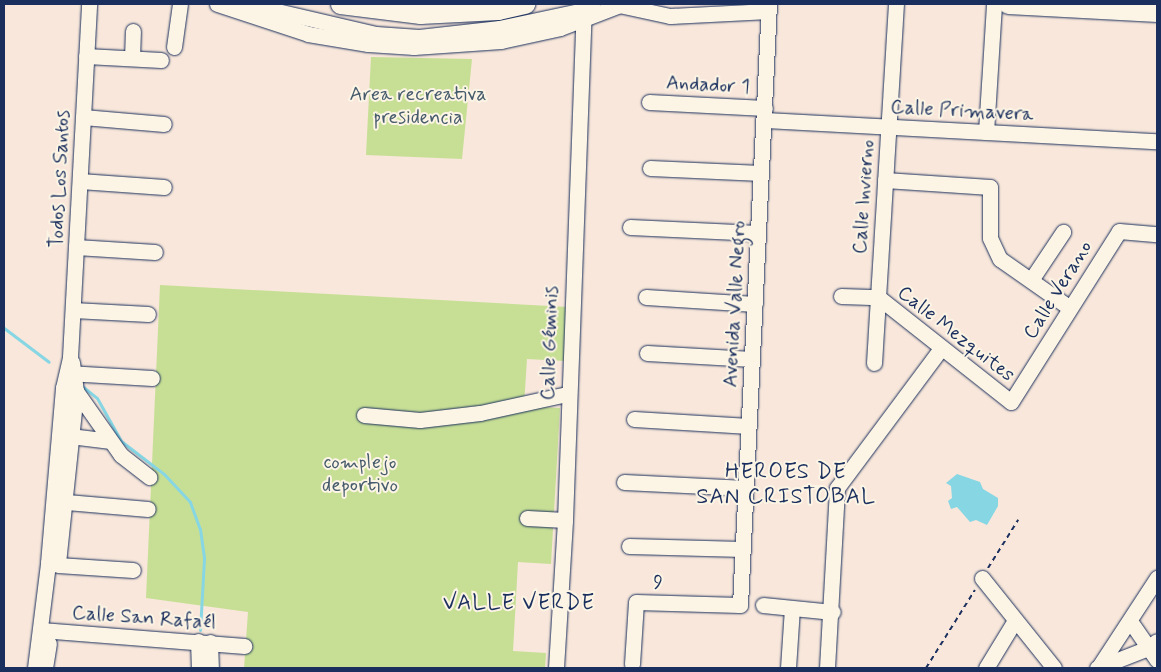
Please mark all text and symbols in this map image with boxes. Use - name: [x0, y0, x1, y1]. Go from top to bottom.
- street label: Andador 1: [665, 71, 751, 99]
- park label: Area recreativa presidencia: [350, 83, 486, 130]
- street label: Calle Primavera: [891, 95, 1033, 127]
- street label: Todos Los Santos: [44, 107, 76, 251]
- street label: Calle Invierno: [848, 136, 880, 258]
- street label: Avenida Valle Negro: [719, 220, 751, 388]
- street label: Calle Verano: [1019, 237, 1097, 343]
- street label: Calle Mezquites: [893, 281, 1019, 387]
- street label: Calle Géminis: [536, 285, 564, 401]
- park label: complejo deportivo: [322, 450, 398, 497]
- district label: HEROES DE SAN CRISTOBAL: [695, 459, 877, 511]
- street label: 9: [653, 571, 663, 595]
- district label: VALLE VERDE: [440, 591, 598, 617]
- street label: Calle San Rafaél: [73, 601, 215, 635]

